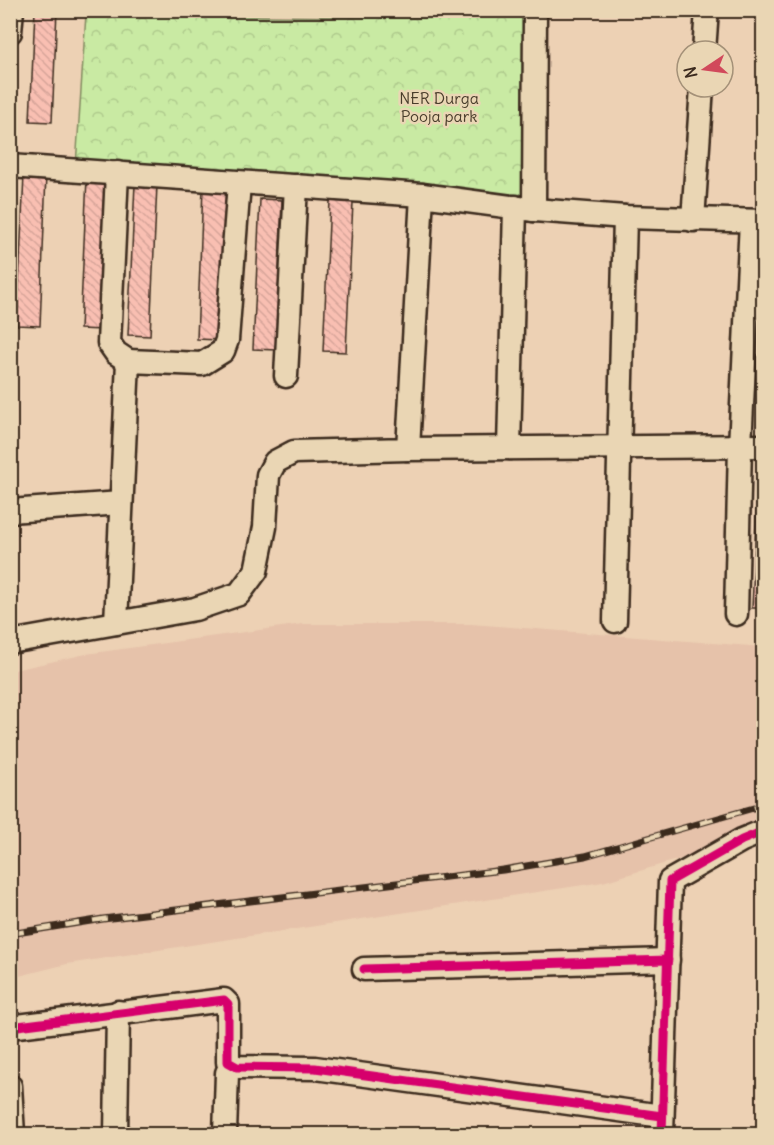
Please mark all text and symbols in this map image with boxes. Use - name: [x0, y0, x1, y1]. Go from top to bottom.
- north arrow: [675, 39, 735, 99]
- text: N: [679, 65, 701, 80]
- park label: NER Durga Pooja park: [399, 88, 479, 126]

